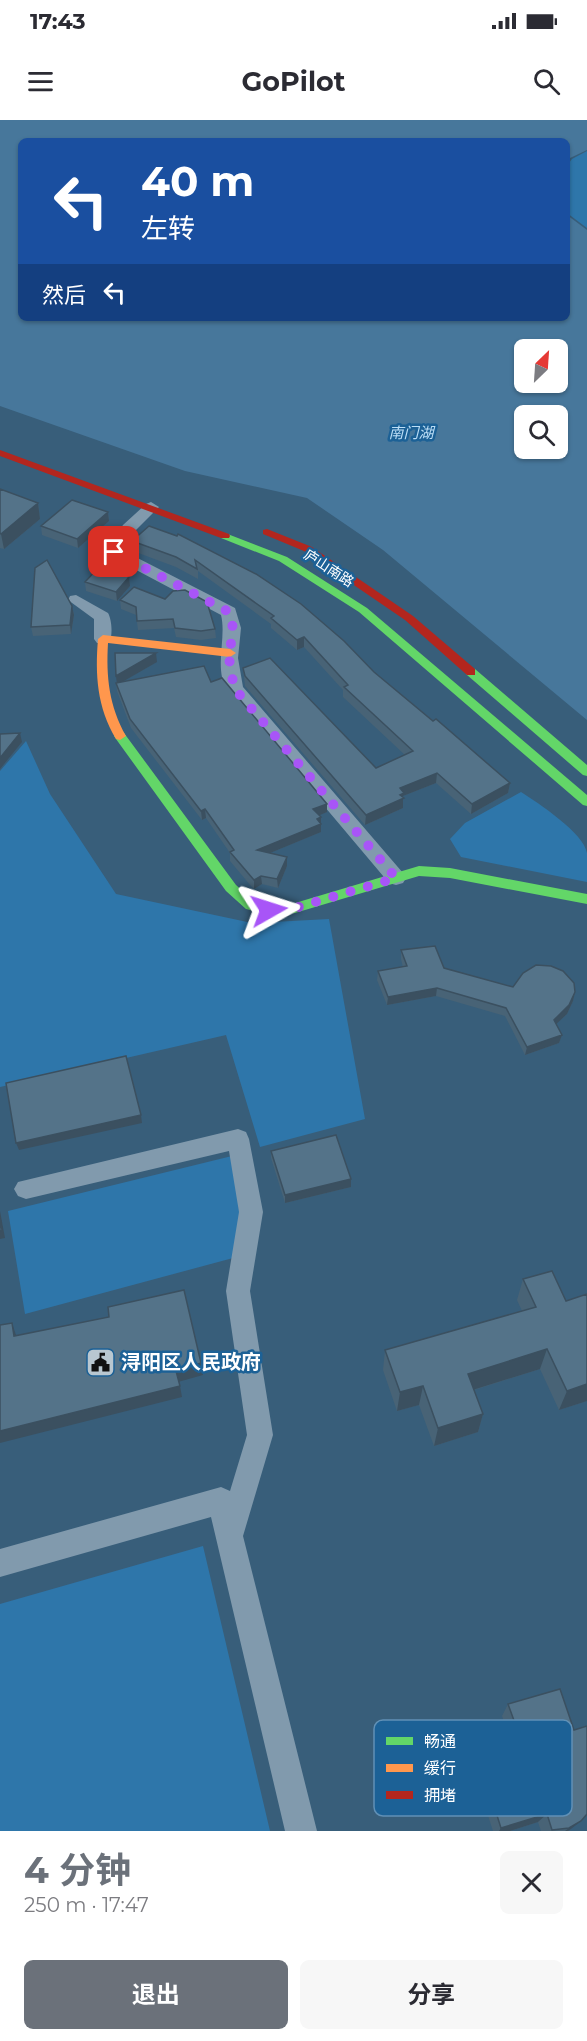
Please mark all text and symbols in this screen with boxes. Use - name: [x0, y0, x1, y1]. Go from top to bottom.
- text: 17:43: [30, 8, 86, 35]
- icon: menu: [24, 65, 57, 98]
- text: GoPilot: [242, 65, 345, 98]
- icon: search: [530, 65, 563, 98]
- text: 40 m: [141, 155, 254, 207]
- icon: left: [42, 162, 120, 240]
- text: 左转: [141, 212, 195, 245]
- icon: left: [98, 276, 131, 309]
- text: 然后: [42, 282, 86, 309]
- north arrow: [514, 339, 568, 393]
- map controls: [514, 339, 568, 459]
- button: search: [514, 405, 568, 459]
- water label: 南门湖: [388, 423, 435, 442]
- pin: [88, 526, 139, 577]
- icon: arrive: [97, 535, 130, 568]
- street label: 庐山南路: [301, 545, 357, 591]
- position arrow: [237, 878, 301, 942]
- public building icon: 浔阳区人民政府: [84, 1346, 116, 1378]
- place label: 浔阳区人民政府: [121, 1350, 261, 1374]
- legend: [374, 1720, 572, 1816]
- text: 畅通: [424, 1732, 456, 1751]
- text: 缓行: [424, 1759, 456, 1778]
- text: 拥堵: [424, 1786, 456, 1805]
- text: 4 分钟: [24, 1848, 131, 1892]
- button: close: [500, 1851, 563, 1914]
- text: 250 m · 17:47: [24, 1893, 149, 1917]
- button: 退出: [24, 1960, 288, 2029]
- button: 分享: [300, 1960, 563, 2029]

